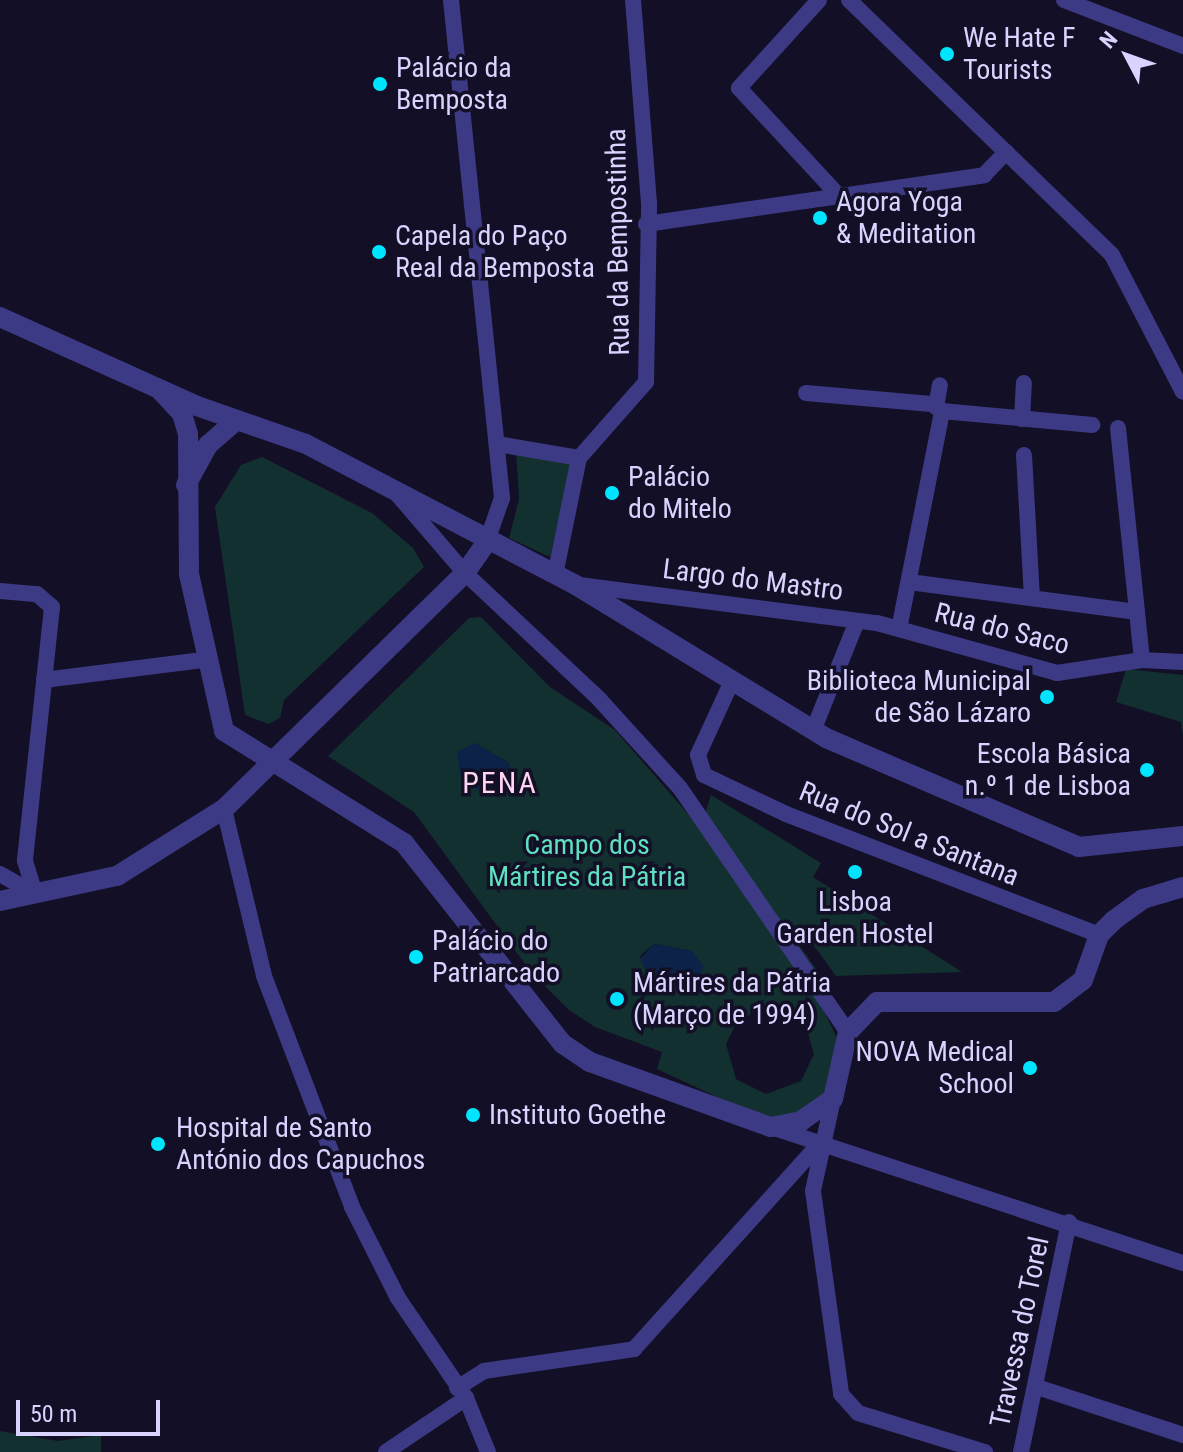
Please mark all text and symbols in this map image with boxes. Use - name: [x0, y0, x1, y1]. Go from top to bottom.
- north arrow: [1087, 16, 1167, 96]
- place label: We Hate F Tourists: [963, 21, 1076, 87]
- text: N: [1095, 27, 1122, 53]
- marker: We Hate F Tourists: [938, 45, 956, 63]
- place label: Palácio da Bemposta: [396, 51, 512, 117]
- marker: Palácio da Bemposta: [371, 75, 389, 93]
- street label: Rua da Bempostinha: [599, 128, 637, 356]
- place label: Agora Yoga & Meditation: [836, 185, 976, 251]
- marker: Agora Yoga & Meditation: [811, 209, 829, 227]
- place label: Capela do Paço Real da Bemposta: [395, 219, 595, 285]
- marker: Capela do Paço Real da Bemposta: [370, 243, 388, 261]
- place label: Palácio do Mitelo: [628, 460, 732, 526]
- marker: Palácio do Mitelo: [603, 484, 621, 502]
- street label: Largo do Mastro: [661, 552, 845, 608]
- street label: Rua do Saco: [931, 596, 1073, 662]
- place label: Biblioteca Municipal de São Lázaro: [807, 664, 1031, 730]
- marker: Biblioteca Municipal de São Lázaro: [1038, 688, 1056, 706]
- place label: Escola Básica n.º 1 de Lisboa: [965, 737, 1131, 803]
- marker: Escola Básica n.º 1 de Lisboa: [1138, 761, 1156, 779]
- district label: PENA: [462, 765, 538, 801]
- street label: Rua do Sol a Santana: [794, 775, 1024, 893]
- park label: Campo dos Mártires da Pátria: [488, 828, 686, 894]
- marker: Lisboa Garden Hostel: [846, 863, 864, 881]
- place label: Lisboa Garden Hostel: [776, 885, 934, 951]
- place label: Palácio do Patriarcado: [432, 924, 560, 990]
- marker: Palácio do Patriarcado: [407, 948, 425, 966]
- place label: Mártires da Pátria (Março de 1994): [633, 966, 831, 1032]
- marker: Mártires da Pátria (Março de 1994): [608, 990, 626, 1008]
- place label: NOVA Medical School: [856, 1035, 1014, 1101]
- marker: NOVA Medical School: [1021, 1059, 1039, 1077]
- place label: Instituto Goethe: [489, 1098, 666, 1132]
- marker: Instituto Goethe: [464, 1106, 482, 1124]
- place label: Hospital de Santo António dos Capuchos: [176, 1111, 425, 1177]
- marker: Hospital de Santo António dos Capuchos: [147, 1133, 169, 1155]
- street label: Travessa do Torel: [983, 1233, 1057, 1431]
- scale bar: [20, 1384, 164, 1434]
- text: 50 m: [30, 1400, 77, 1428]

